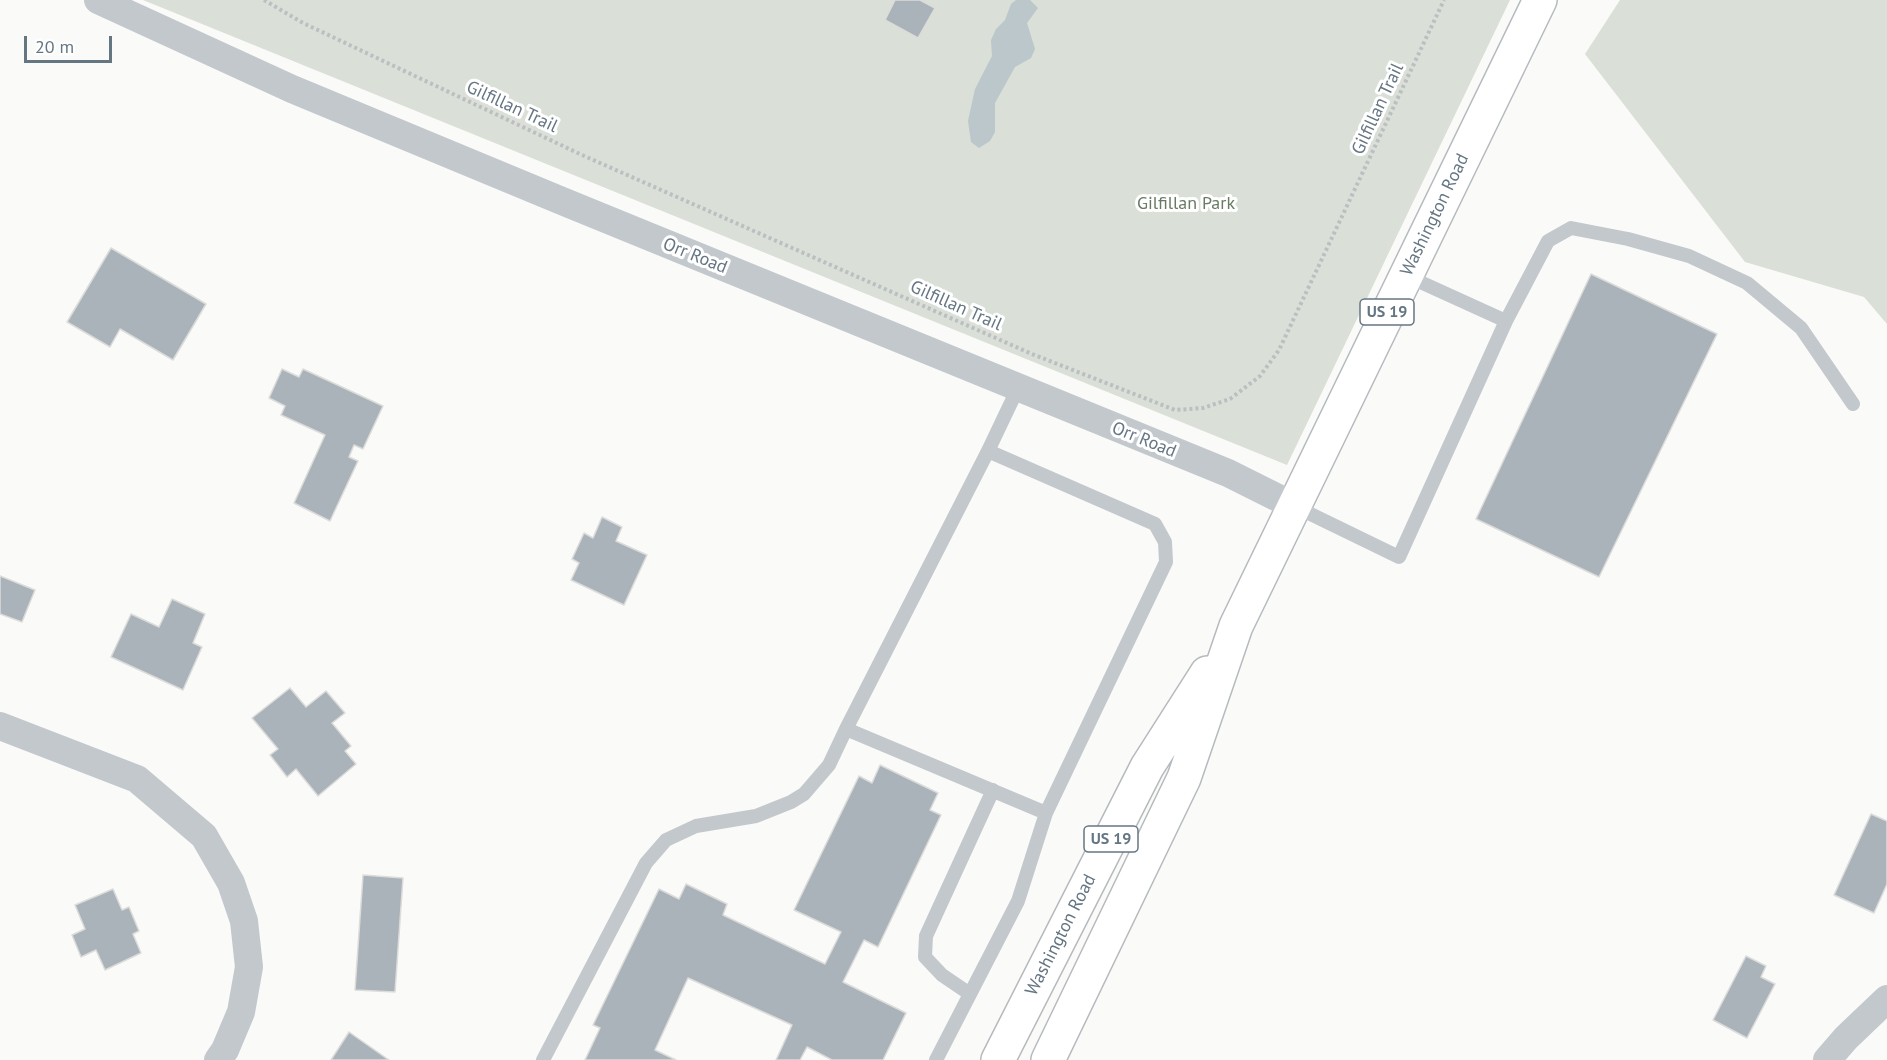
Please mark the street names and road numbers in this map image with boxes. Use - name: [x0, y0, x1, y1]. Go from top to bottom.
- street label: Gilfillan Trail: [1347, 60, 1409, 158]
- street label: Gilfillan Trail: [463, 76, 561, 138]
- street label: Washington Road: [1396, 150, 1474, 280]
- street label: Orr Road: [660, 233, 730, 279]
- street label: Gilfillan Trail: [907, 276, 1005, 336]
- road number: US 19: [1360, 299, 1414, 325]
- street label: Orr Road: [1109, 417, 1179, 463]
- road number: US 19: [1084, 826, 1138, 852]
- street label: Washington Road: [1021, 871, 1101, 999]

